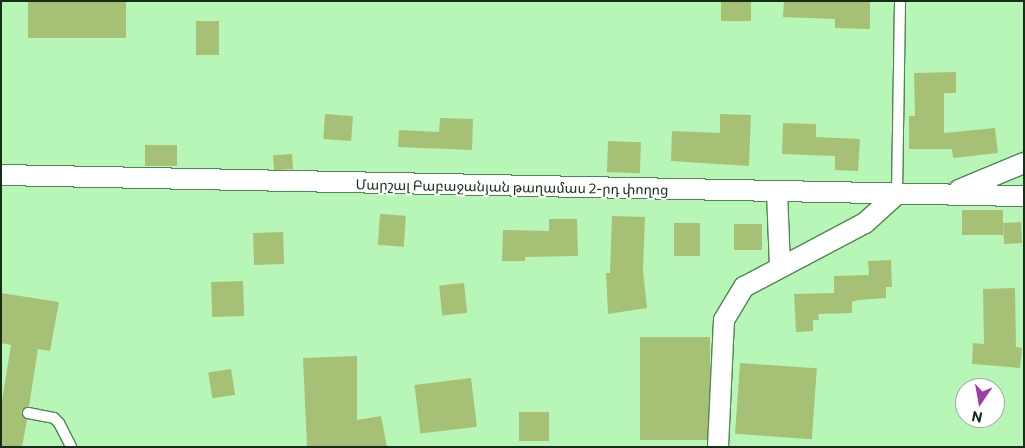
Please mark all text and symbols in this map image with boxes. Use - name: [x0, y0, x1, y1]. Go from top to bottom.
- street label: Մարշալ Բաբաջանյան թաղամաս 2-րդ փողոց: [355, 176, 669, 198]
- north arrow: [955, 378, 1005, 428]
- text: N: [970, 408, 984, 427]

